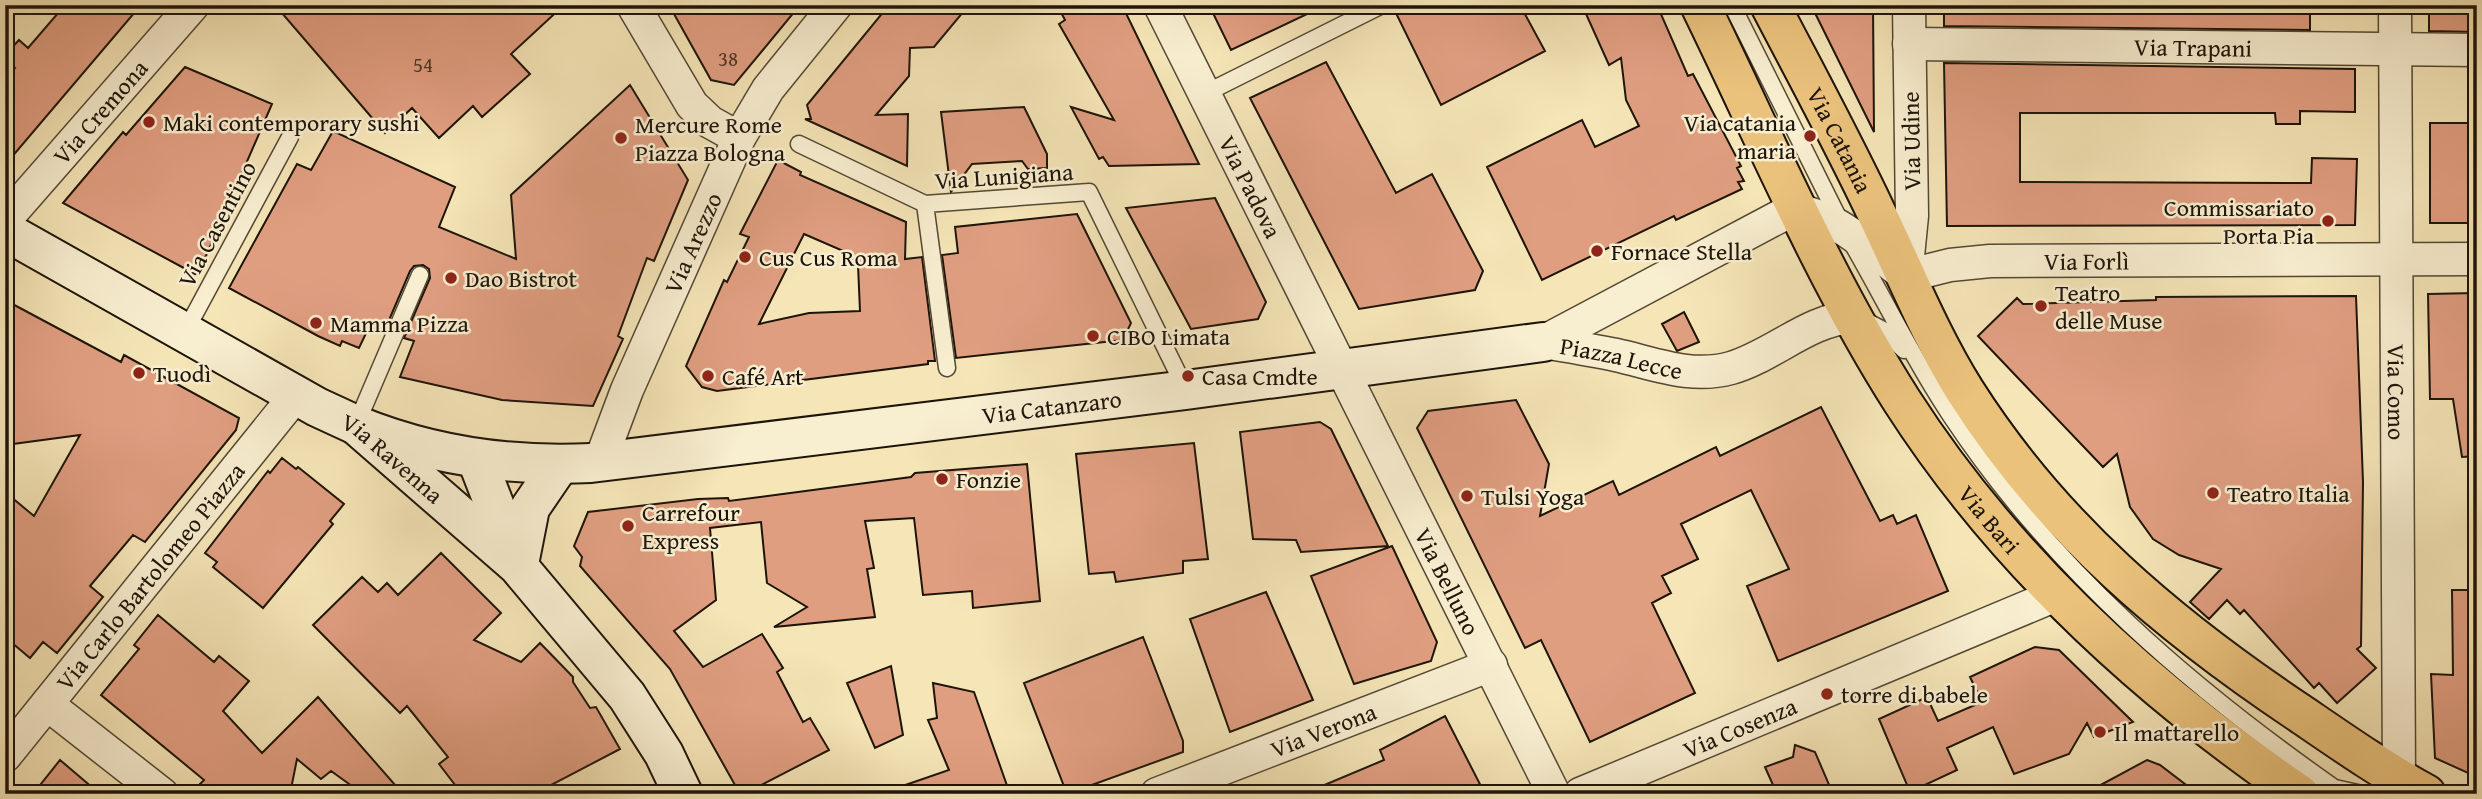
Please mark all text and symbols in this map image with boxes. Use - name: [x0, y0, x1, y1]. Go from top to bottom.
- street label: Via Trapani: [2134, 29, 2252, 65]
- house number: 38: [718, 43, 738, 74]
- house number: 54: [413, 49, 433, 80]
- street label: Via Cremona: [44, 51, 156, 172]
- street label: Via Catania: [1798, 81, 1882, 199]
- street label: Via Udine: [1893, 91, 1929, 191]
- place label: Maki contemporary sushi: [163, 105, 420, 140]
- place label: Via catania maria: [1684, 105, 1797, 168]
- place label: Mercure Rome Piazza Bologna: [635, 107, 786, 170]
- marker: Maki contemporary sushi: [141, 114, 157, 130]
- marker: Via catania maria: [1802, 128, 1818, 144]
- street label: Via Padova: [1210, 129, 1291, 245]
- marker: Mercure Rome Piazza Bologna: [613, 130, 629, 146]
- street label: Via Lunigiana: [934, 154, 1075, 198]
- street label: Via Casentino: [169, 155, 265, 293]
- street label: Via Arezzo: [655, 186, 730, 299]
- place label: Commissariato Porta Pia: [2164, 190, 2315, 253]
- marker: Commissariato Porta Pia: [2320, 213, 2336, 229]
- place label: Fornace Stella: [1611, 234, 1753, 269]
- place label: Cus Cus Roma: [759, 240, 898, 275]
- marker: Fornace Stella: [1589, 243, 1605, 259]
- street label: Via Forlì: [2044, 243, 2130, 278]
- marker: Cus Cus Roma: [737, 249, 753, 265]
- place label: Dao Bistrot: [465, 261, 578, 296]
- marker: Dao Bistrot: [443, 270, 459, 286]
- place label: Teatro delle Muse: [2055, 275, 2163, 338]
- marker: Teatro delle Muse: [2033, 298, 2049, 314]
- place label: Mamma Pizza: [330, 306, 470, 341]
- marker: Mamma Pizza: [308, 315, 324, 331]
- place label: CIBO Limata: [1107, 319, 1231, 354]
- marker: CIBO Limata: [1085, 328, 1101, 344]
- street label: Piazza Lecce: [1558, 328, 1685, 388]
- street label: Via Como: [2379, 344, 2415, 440]
- place label: Tuodì: [153, 356, 211, 391]
- place label: Café Art: [722, 359, 804, 394]
- place label: Casa Cmdte: [1202, 359, 1318, 394]
- marker: Tuodì: [131, 365, 147, 381]
- marker: Café Art: [700, 368, 716, 384]
- marker: Casa Cmdte: [1180, 368, 1196, 384]
- street label: Via Catanzaro: [980, 381, 1123, 432]
- street label: Via Ravenna: [336, 403, 452, 512]
- street label: Via Carlo Bartolomeo Piazza: [47, 454, 253, 698]
- place label: Fonzie: [956, 462, 1021, 497]
- marker: Fonzie: [934, 471, 950, 487]
- place label: Teatro Italia: [2227, 476, 2350, 511]
- street label: Via Bari: [1950, 477, 2029, 562]
- place label: Tulsi Yoga: [1481, 479, 1585, 514]
- marker: Teatro Italia: [2205, 485, 2221, 501]
- marker: Tulsi Yoga: [1459, 488, 1475, 504]
- place label: Carrefour Express: [642, 495, 740, 558]
- marker: Carrefour Express: [620, 518, 636, 534]
- street label: Via Belluno: [1406, 521, 1489, 641]
- place label: torre di babele: [1841, 677, 1988, 712]
- marker: torre di babele: [1819, 686, 1835, 702]
- street label: Via Cosenza: [1677, 688, 1803, 767]
- street label: Via Verona: [1265, 693, 1382, 766]
- place label: Il mattarello: [2114, 715, 2239, 750]
- marker: Il mattarello: [2092, 724, 2108, 740]

